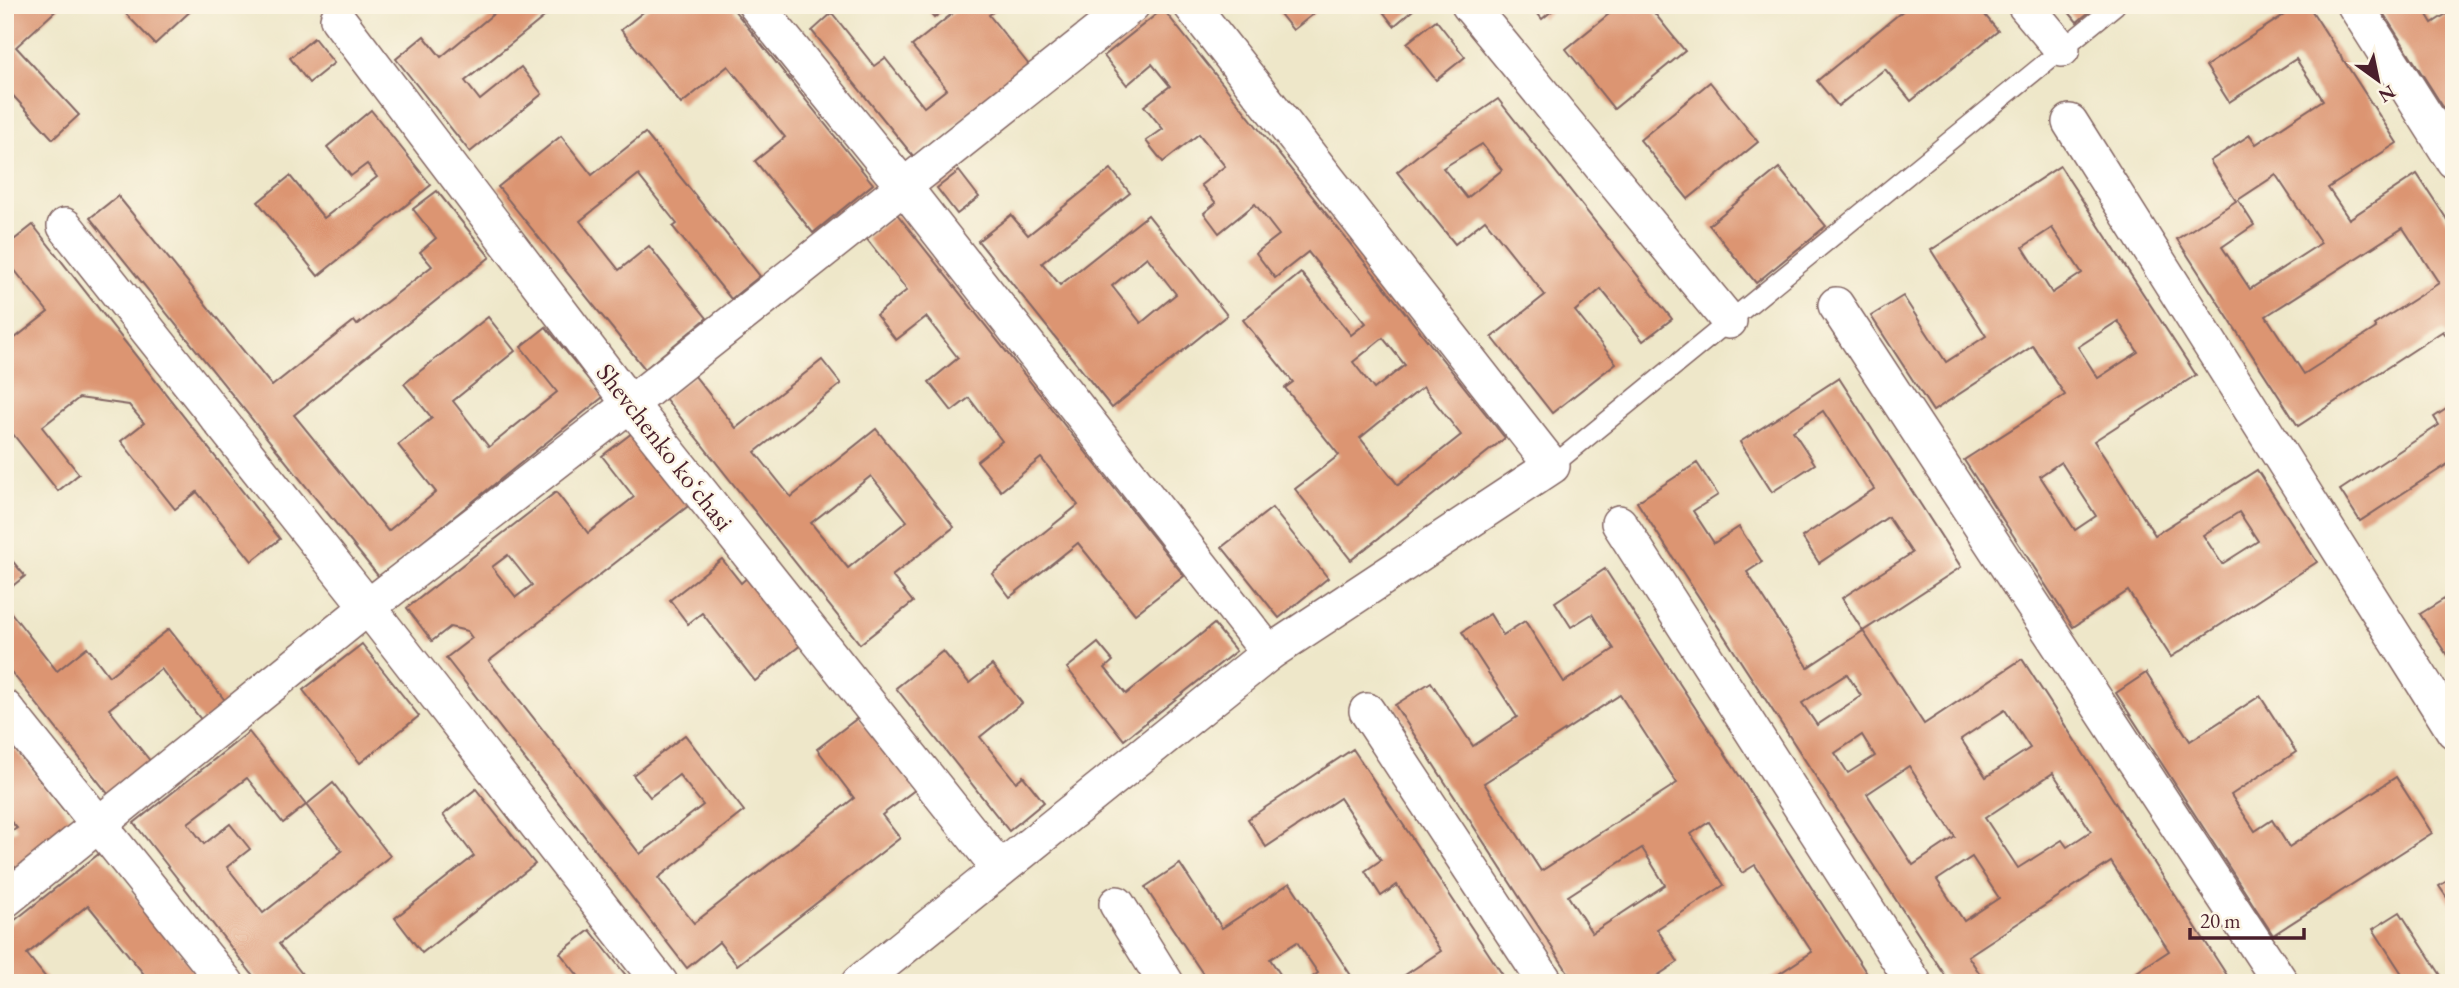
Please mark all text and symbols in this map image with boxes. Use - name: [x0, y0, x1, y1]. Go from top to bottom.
- north arrow: [2344, 46, 2414, 116]
- text: N: [2373, 79, 2400, 109]
- street label: Shevchenko koʻchasi: [589, 356, 741, 538]
- scale bar: [2190, 897, 2303, 941]
- text: 20 m: [2200, 907, 2241, 934]

